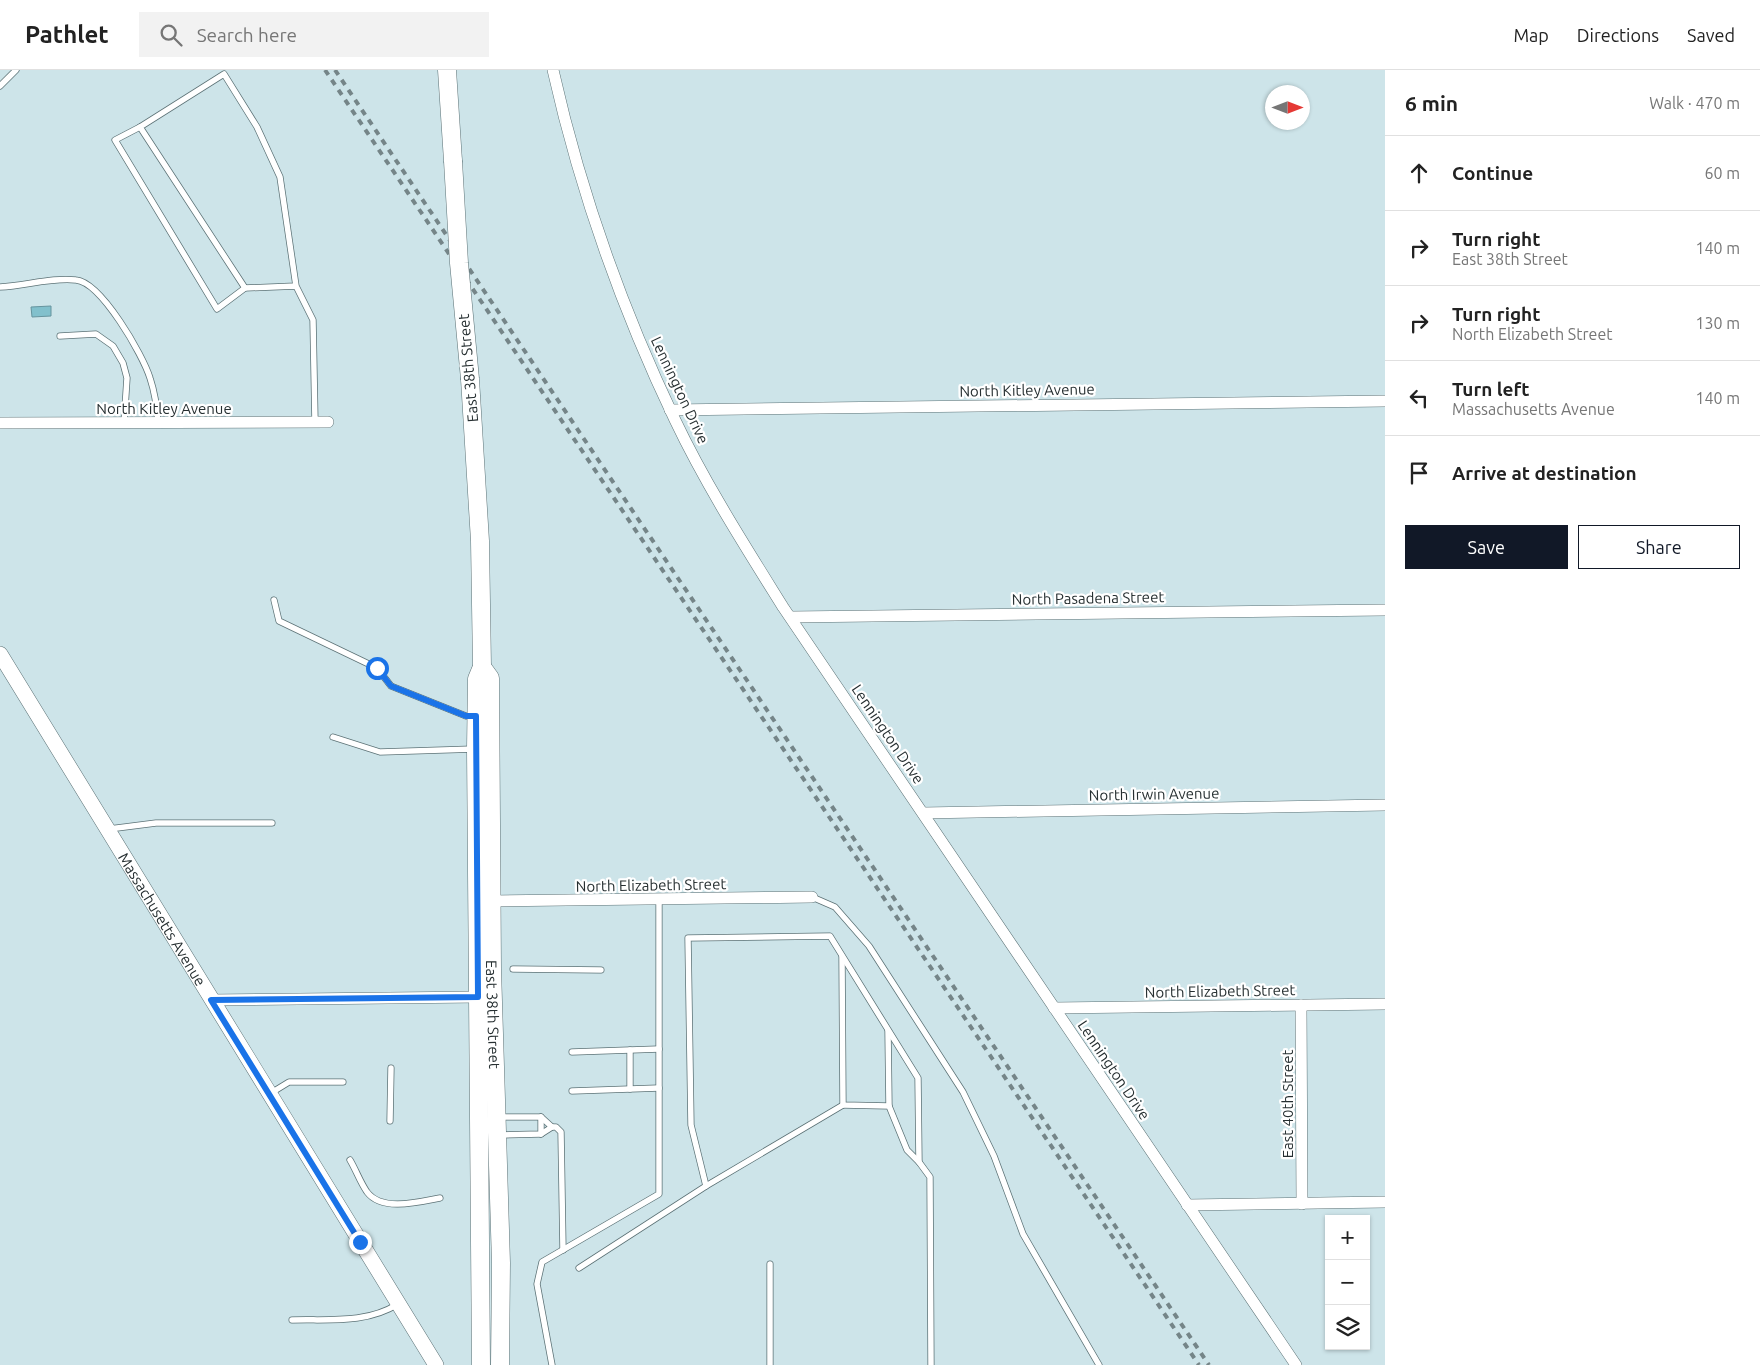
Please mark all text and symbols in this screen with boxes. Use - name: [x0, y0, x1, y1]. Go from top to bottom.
- search box: [139, 12, 489, 57]
- text: Pathlet: [25, 21, 109, 48]
- icon: search: [157, 21, 185, 49]
- text: Search here: [197, 24, 297, 46]
- text: Map: [1513, 25, 1549, 45]
- text: Directions: [1577, 25, 1659, 45]
- text: Saved: [1687, 25, 1735, 45]
- north arrow: [1265, 85, 1310, 130]
- text: 6 min: [1405, 91, 1458, 115]
- text: Walk · 470 m: [1649, 94, 1740, 112]
- icon: ahead: [1405, 159, 1433, 187]
- text: Continue: [1452, 162, 1533, 184]
- text: 60 m: [1704, 164, 1740, 182]
- text: Turn right: [1452, 228, 1540, 250]
- icon: right: [1405, 234, 1433, 262]
- text: 140 m: [1695, 239, 1740, 257]
- text: East 38th Street: [1452, 250, 1568, 268]
- text: Turn right: [1452, 303, 1540, 325]
- icon: right: [1405, 309, 1433, 337]
- street label: East 38th Street: [455, 313, 481, 423]
- text: 130 m: [1695, 314, 1740, 332]
- text: North Elizabeth Street: [1452, 325, 1613, 343]
- street label: Lennington Drive: [648, 334, 712, 446]
- text: Turn left: [1452, 378, 1530, 400]
- street label: North Kitley Avenue: [959, 380, 1095, 400]
- icon: left: [1405, 384, 1433, 412]
- text: 140 m: [1695, 389, 1740, 407]
- street label: North Kitley Avenue: [96, 400, 232, 417]
- text: Massachusetts Avenue: [1452, 400, 1615, 418]
- icon: arrive: [1405, 459, 1433, 487]
- text: Arrive at destination: [1452, 462, 1637, 484]
- button: Save: [1405, 525, 1568, 569]
- button: Share: [1578, 525, 1740, 569]
- street label: North Pasadena Street: [1012, 588, 1164, 608]
- route start: [366, 657, 389, 680]
- street label: Lennington Drive: [849, 681, 927, 787]
- street label: North Irwin Avenue: [1089, 784, 1219, 804]
- street label: Massachusetts Avenue: [115, 850, 210, 989]
- street label: North Elizabeth Street: [576, 875, 726, 895]
- street label: East 38th Street: [483, 960, 504, 1069]
- street label: North Elizabeth Street: [1145, 981, 1295, 1001]
- street label: Lennington Drive: [1075, 1017, 1153, 1123]
- street label: East 40th Street: [1279, 1050, 1296, 1158]
- map controls: [1325, 1215, 1370, 1350]
- button: +: [1325, 1215, 1370, 1260]
- route end: [349, 1231, 372, 1254]
- button: −: [1325, 1260, 1370, 1305]
- button: layers: [1325, 1305, 1370, 1350]

